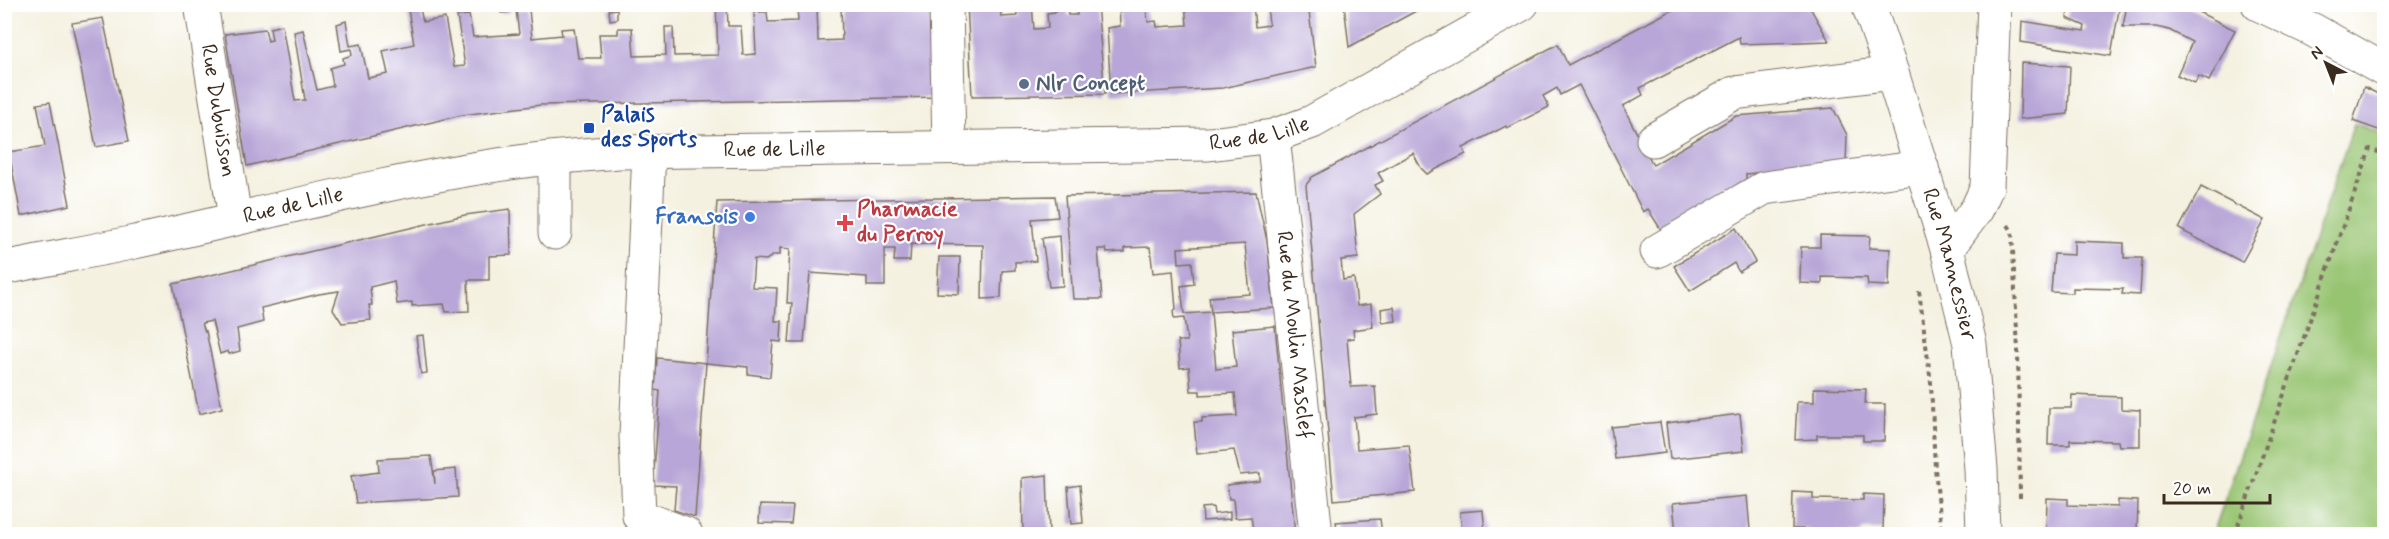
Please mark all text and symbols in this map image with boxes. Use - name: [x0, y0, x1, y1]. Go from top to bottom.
- north arrow: [2296, 33, 2356, 93]
- street label: Rue Dubuisson: [194, 42, 242, 179]
- text: N: [2306, 42, 2328, 64]
- place label: Nlr Concept: [1036, 70, 1145, 98]
- marker: Nlr Concept: [1017, 77, 1031, 91]
- place label: Palais des Sports: [601, 101, 697, 154]
- street label: Rue de Lille: [1208, 110, 1313, 158]
- marker: Palais des Sports: [582, 121, 596, 135]
- street label: Rue de Lille: [723, 135, 826, 165]
- street label: Rue de Lille: [240, 181, 346, 231]
- street label: Rue Mannessier: [1915, 185, 1983, 344]
- place label: Pharmacie du Perroy: [857, 196, 958, 250]
- place label: Fransois: [655, 203, 738, 231]
- marker: Fransois: [743, 210, 757, 224]
- marker: Pharmacie du Perroy: [838, 216, 852, 230]
- street label: Rue du Moulin Masclef: [1269, 230, 1320, 440]
- scale bar: [2164, 467, 2270, 505]
- text: 20 m: [2173, 477, 2211, 501]

